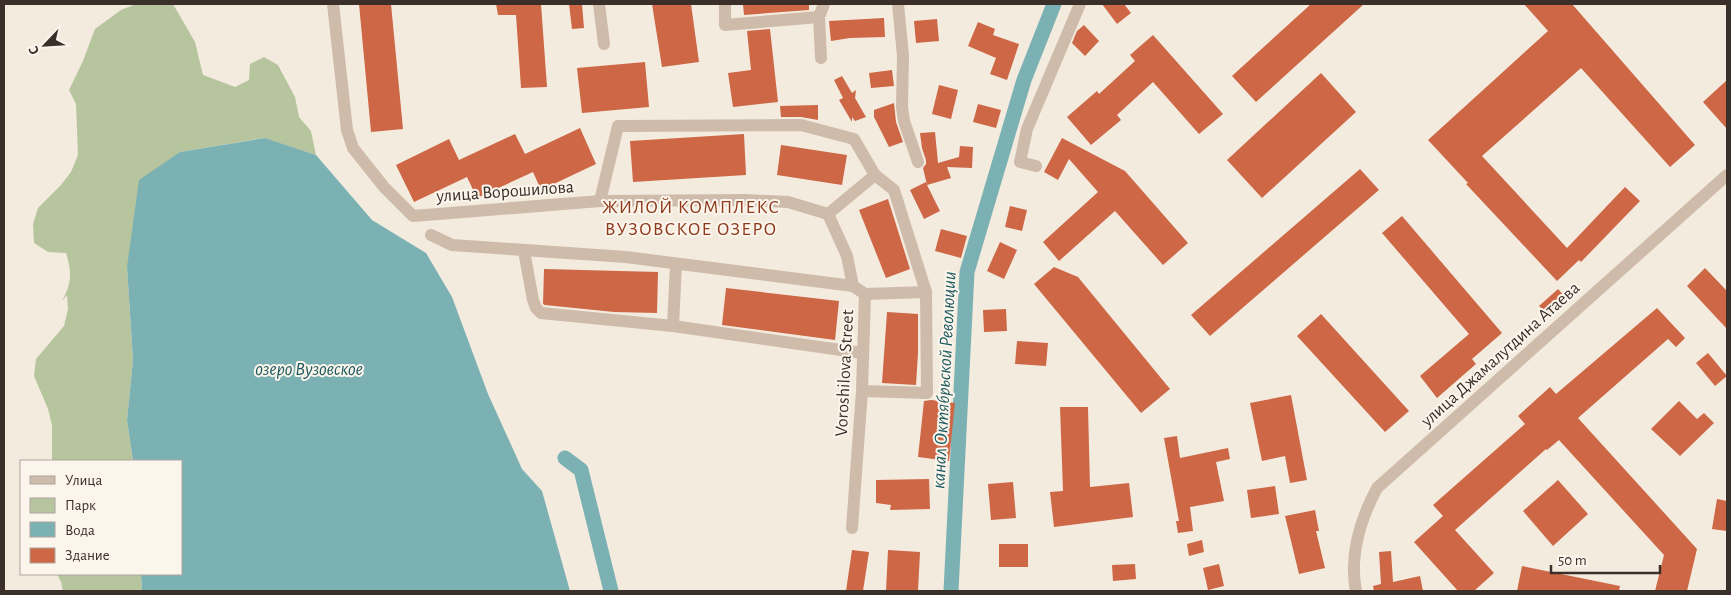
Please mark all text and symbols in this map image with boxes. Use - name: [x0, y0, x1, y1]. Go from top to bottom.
- north arrow: [20, 20, 70, 70]
- text: С: [26, 43, 42, 57]
- street label: улица Ворошилова: [435, 178, 574, 206]
- district label: ЖИЛОЙ КОМПЛЕКС ВУЗОВСКОЕ ОЗЕРО: [602, 197, 780, 239]
- water label: канал Октябрьской Революции: [929, 271, 960, 489]
- street label: улица Джамалутдина Атаева: [1417, 279, 1583, 431]
- street label: Voroshilova Street: [833, 309, 857, 437]
- water label: озеро Вузовское: [255, 360, 363, 379]
- legend: [20, 460, 182, 575]
- text: Улица: [65, 473, 102, 488]
- text: Парк: [65, 498, 96, 513]
- text: Вода: [65, 523, 95, 538]
- scale bar: [1551, 542, 1660, 574]
- text: Здание: [65, 548, 110, 563]
- text: 50 m: [1558, 553, 1587, 568]

